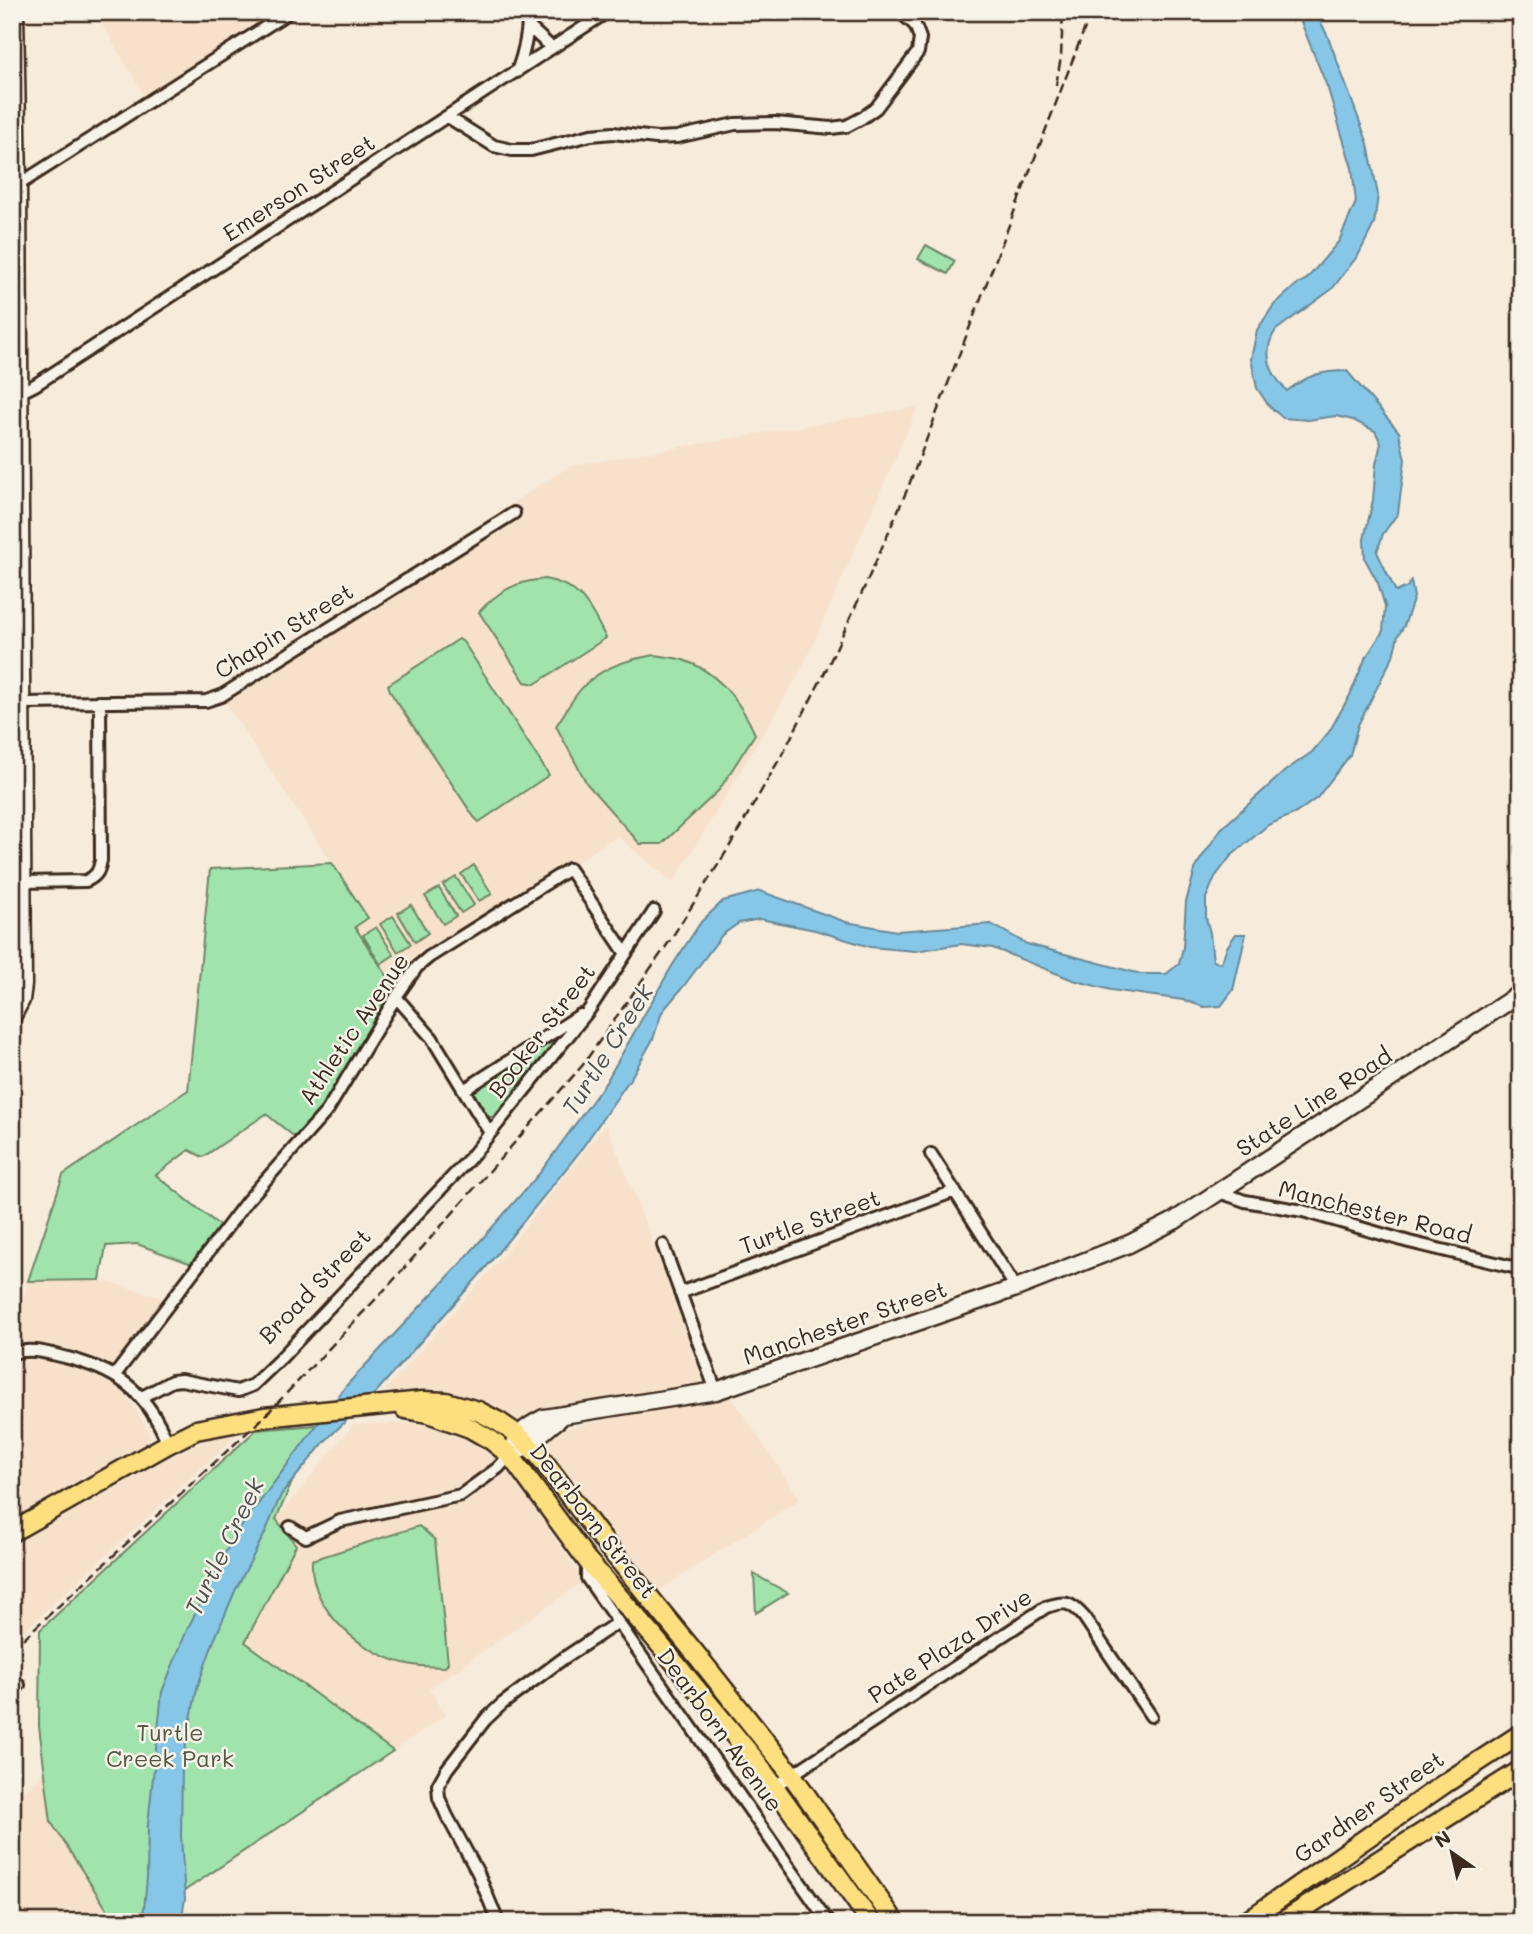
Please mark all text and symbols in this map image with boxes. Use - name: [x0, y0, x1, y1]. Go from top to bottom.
- street label: Emerson Street: [217, 127, 380, 248]
- street label: Chapin Street: [208, 575, 359, 685]
- street label: Athletic Avenue: [291, 947, 415, 1110]
- street label: Booker Street: [481, 957, 601, 1103]
- water label: Turtle Creek: [554, 977, 660, 1121]
- street label: State Line Road: [1230, 1040, 1397, 1163]
- street label: Manchester Road: [1276, 1173, 1475, 1250]
- street label: Turtle Street: [735, 1182, 884, 1260]
- street label: Broad Street: [252, 1221, 377, 1349]
- street label: Manchester Street: [739, 1273, 951, 1371]
- street label: Dearborn Street: [524, 1437, 664, 1604]
- water label: Turtle Creek: [177, 1471, 271, 1620]
- street label: Pate Plaza Drive: [862, 1581, 1037, 1709]
- street label: Dearborn Avenue: [651, 1642, 790, 1817]
- park label: Turtle Creek Park: [106, 1717, 234, 1773]
- street label: Gardner Street: [1287, 1743, 1449, 1869]
- north arrow: [1418, 1818, 1488, 1888]
- text: N: [1429, 1824, 1455, 1853]

